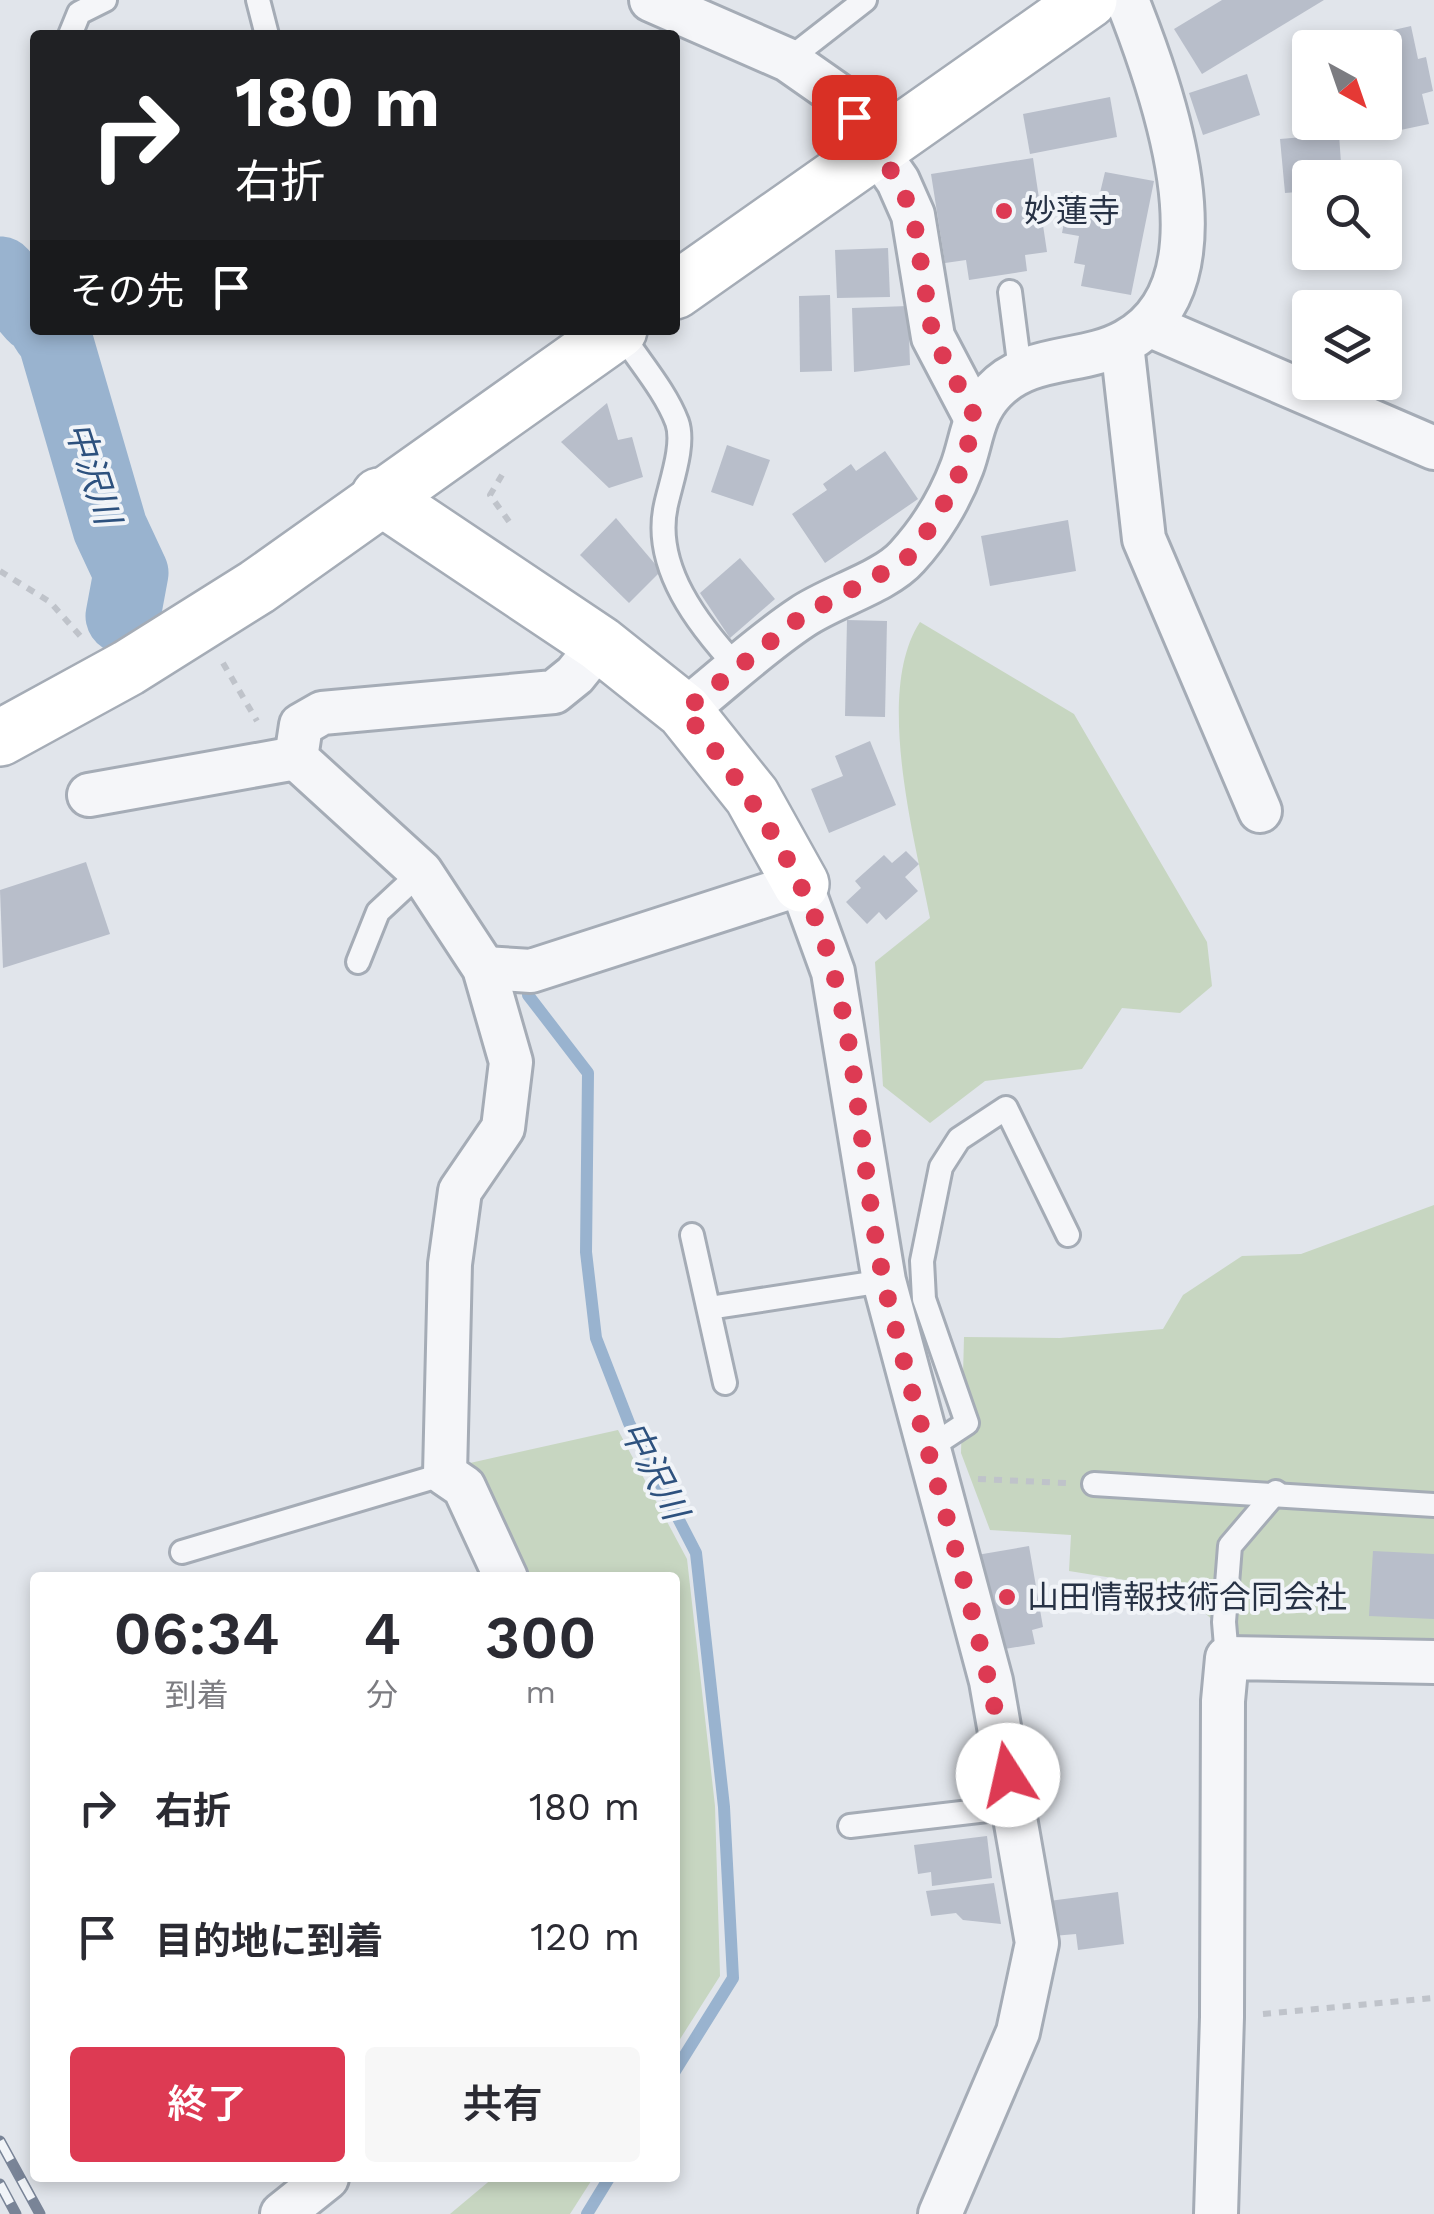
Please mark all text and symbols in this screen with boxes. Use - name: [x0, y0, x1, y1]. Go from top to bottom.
- north arrow: [1292, 30, 1402, 140]
- map controls: [1292, 30, 1402, 400]
- text: 180 m: [235, 61, 440, 143]
- icon: right: [70, 70, 200, 200]
- pin: [812, 75, 897, 160]
- icon: arrive: [827, 90, 882, 145]
- text: 右折: [235, 155, 325, 208]
- button: search: [1292, 160, 1402, 270]
- place label: 妙蓮寺: [1024, 192, 1120, 230]
- marker: 妙蓮寺: [993, 200, 1015, 222]
- icon: arrive: [204, 260, 259, 315]
- text: その先: [70, 269, 184, 313]
- button: layers: [1292, 290, 1402, 400]
- water label: 中沢川: [57, 417, 130, 533]
- water label: 中沢川: [611, 1414, 698, 1530]
- place label: 山田情報技術合同会社: [1027, 1578, 1347, 1616]
- marker: 山田情報技術合同会社: [996, 1586, 1018, 1608]
- text: 06:34: [114, 1598, 280, 1669]
- text: 4: [363, 1598, 401, 1669]
- text: 300: [485, 1602, 596, 1673]
- text: m: [525, 1673, 556, 1711]
- text: 到着: [165, 1676, 229, 1714]
- text: 分: [366, 1676, 398, 1714]
- position arrow: [956, 1723, 1060, 1827]
- icon: right: [70, 1780, 125, 1835]
- text: 180 m: [529, 1785, 640, 1829]
- text: 右折: [155, 1789, 231, 1833]
- icon: arrive: [70, 1910, 125, 1965]
- text: 120 m: [530, 1915, 640, 1959]
- text: 目的地に到着: [155, 1919, 383, 1963]
- button: 終了: [70, 2047, 345, 2162]
- button: 共有: [365, 2047, 640, 2162]

